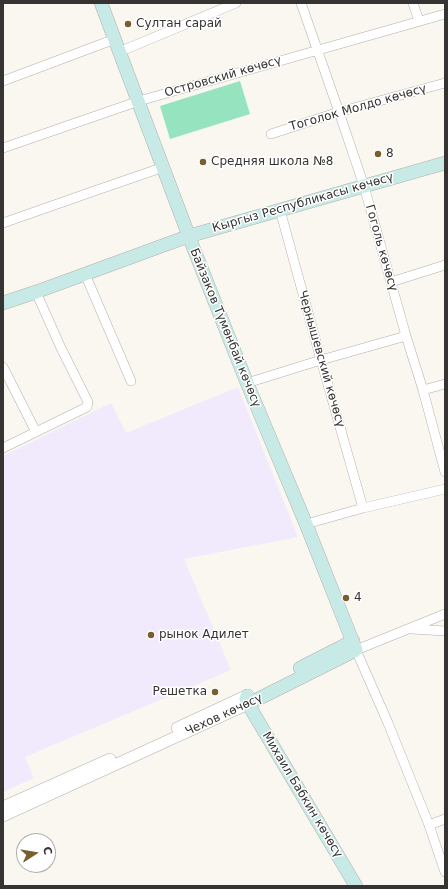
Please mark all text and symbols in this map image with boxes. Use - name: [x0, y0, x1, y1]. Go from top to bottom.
- place label: Султан сарай: [136, 17, 222, 31]
- marker: Султан сарай: [123, 19, 133, 29]
- street label: Островский көчөсү: [163, 53, 283, 101]
- street label: Тоголок Молдо көчөсү: [288, 82, 428, 134]
- place label: 8: [386, 147, 394, 161]
- marker: 8: [373, 149, 383, 159]
- place label: Средняя школа №8: [211, 155, 333, 169]
- marker: Средняя школа №8: [198, 157, 208, 167]
- street label: Кыргыз Республикасы көчөсү: [211, 170, 395, 236]
- street label: Гоголь көчөсү: [362, 203, 400, 293]
- street label: Байзаков Түмөнбай көчөсү: [186, 246, 264, 410]
- street label: Чернышевский көчөсү: [295, 289, 347, 429]
- place label: 4: [354, 591, 362, 605]
- marker: 4: [341, 593, 351, 603]
- place label: рынок Адилет: [159, 628, 249, 642]
- marker: рынок Адилет: [146, 630, 156, 640]
- place label: Решетка: [152, 685, 207, 699]
- marker: Решетка: [210, 687, 220, 697]
- street label: Чехов көчөсү: [183, 691, 265, 739]
- street label: Михаил Бабкин көчөсү: [259, 729, 345, 861]
- north arrow: [16, 833, 56, 873]
- text: С: [40, 845, 54, 856]

